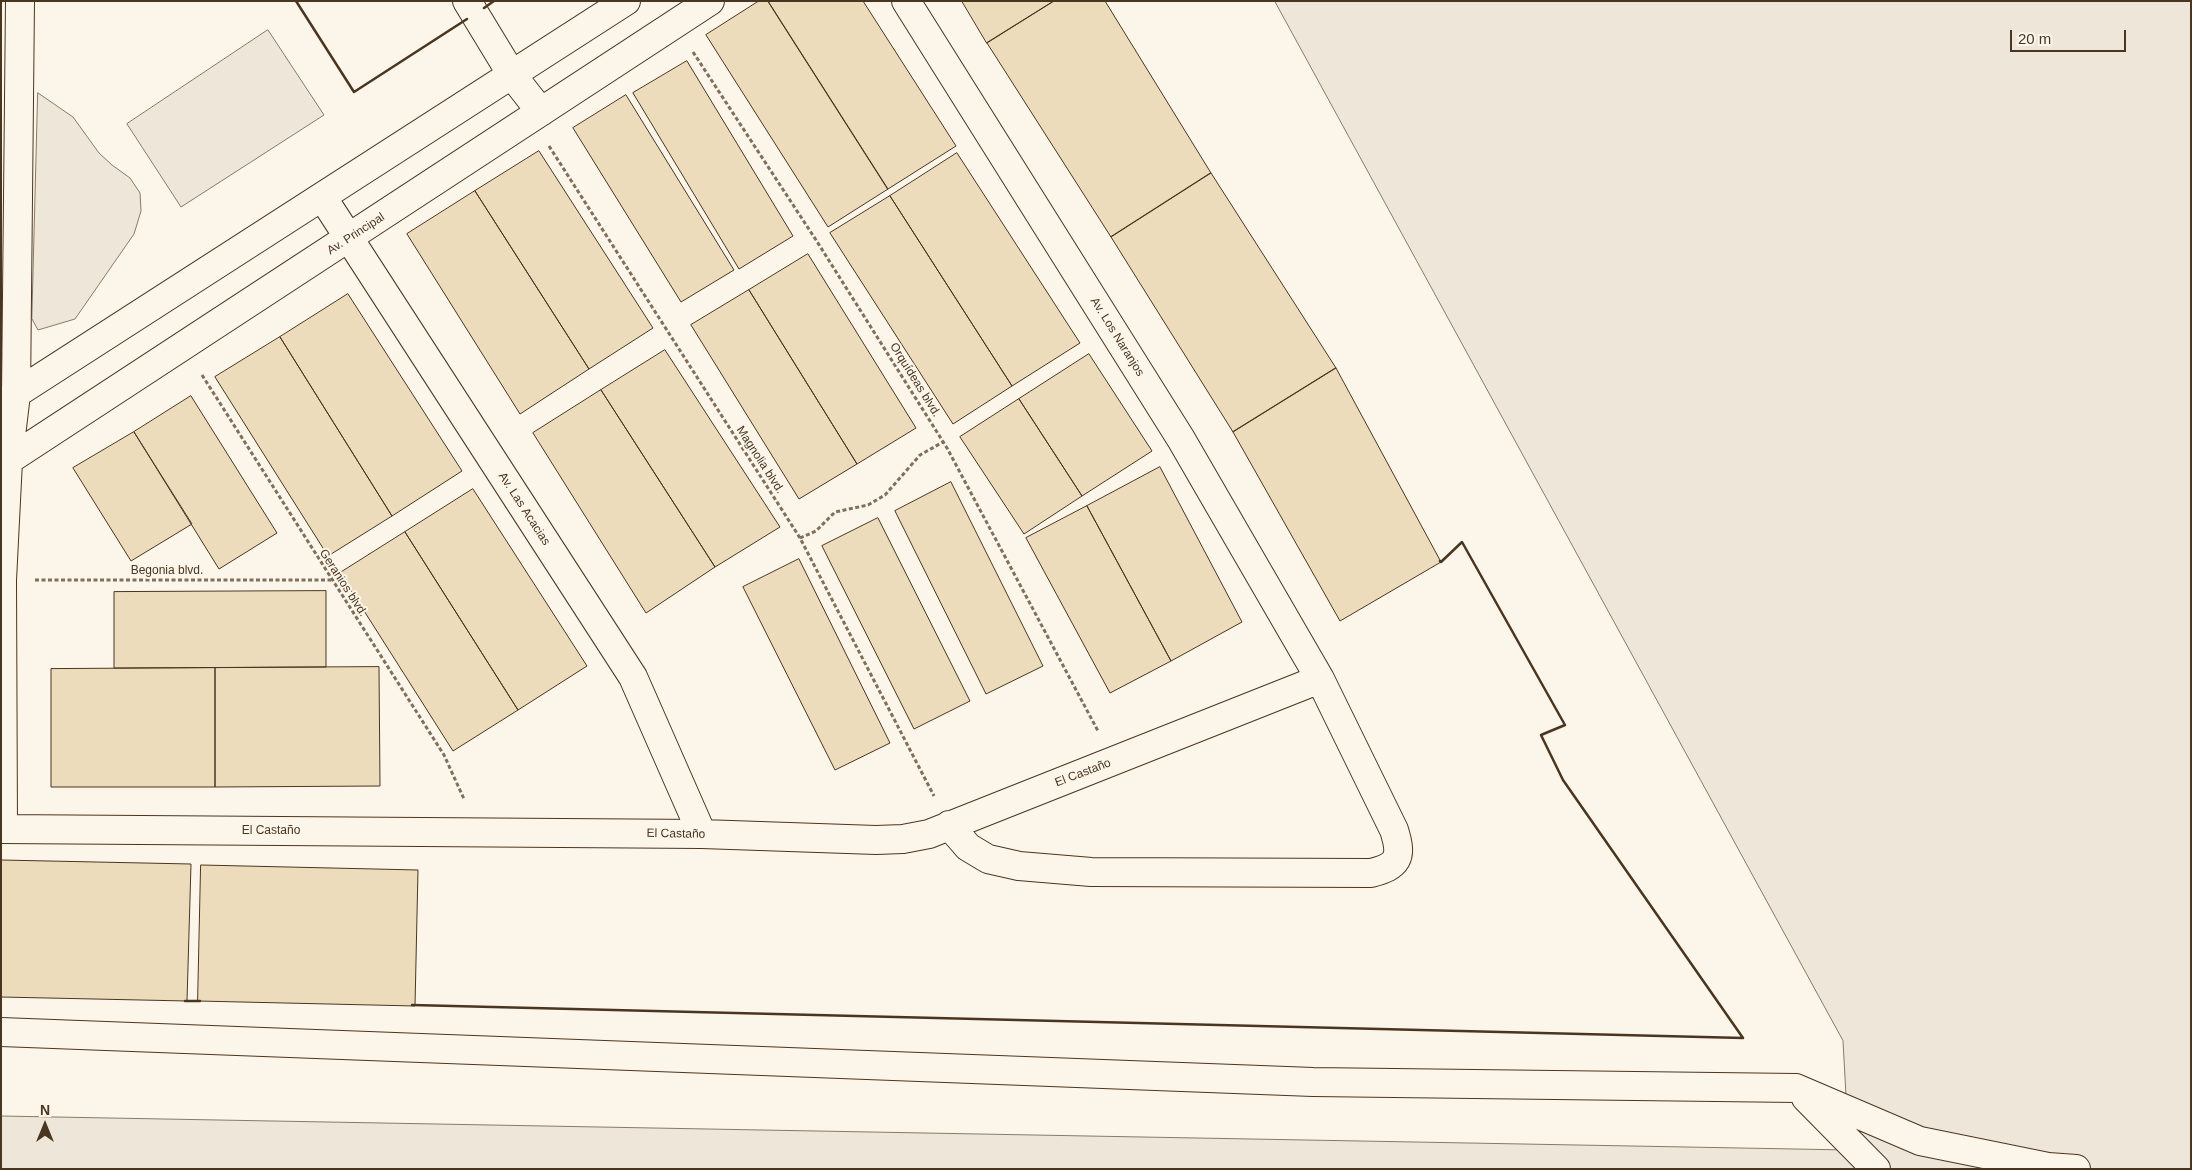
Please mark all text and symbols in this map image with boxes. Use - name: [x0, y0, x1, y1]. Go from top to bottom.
- scale bar: [2012, 20, 2128, 52]
- text: 20 m: [2018, 30, 2051, 47]
- street label: Av. Principal: [325, 210, 387, 258]
- street label: Av. Los Naranjos: [1087, 295, 1147, 379]
- street label: Orquídeas blvd.: [886, 340, 944, 420]
- street label: Magnolia blvd.: [733, 424, 787, 496]
- street label: Av. Las Acacias: [495, 470, 553, 548]
- street label: Geranios blvd.: [316, 547, 370, 619]
- street label: Begonia blvd.: [131, 564, 203, 578]
- street label: El Castaño: [1053, 756, 1113, 790]
- street label: El Castaño: [242, 824, 300, 838]
- street label: El Castaño: [647, 826, 705, 842]
- north arrow: [20, 1100, 70, 1150]
- text: N: [40, 1102, 50, 1118]

